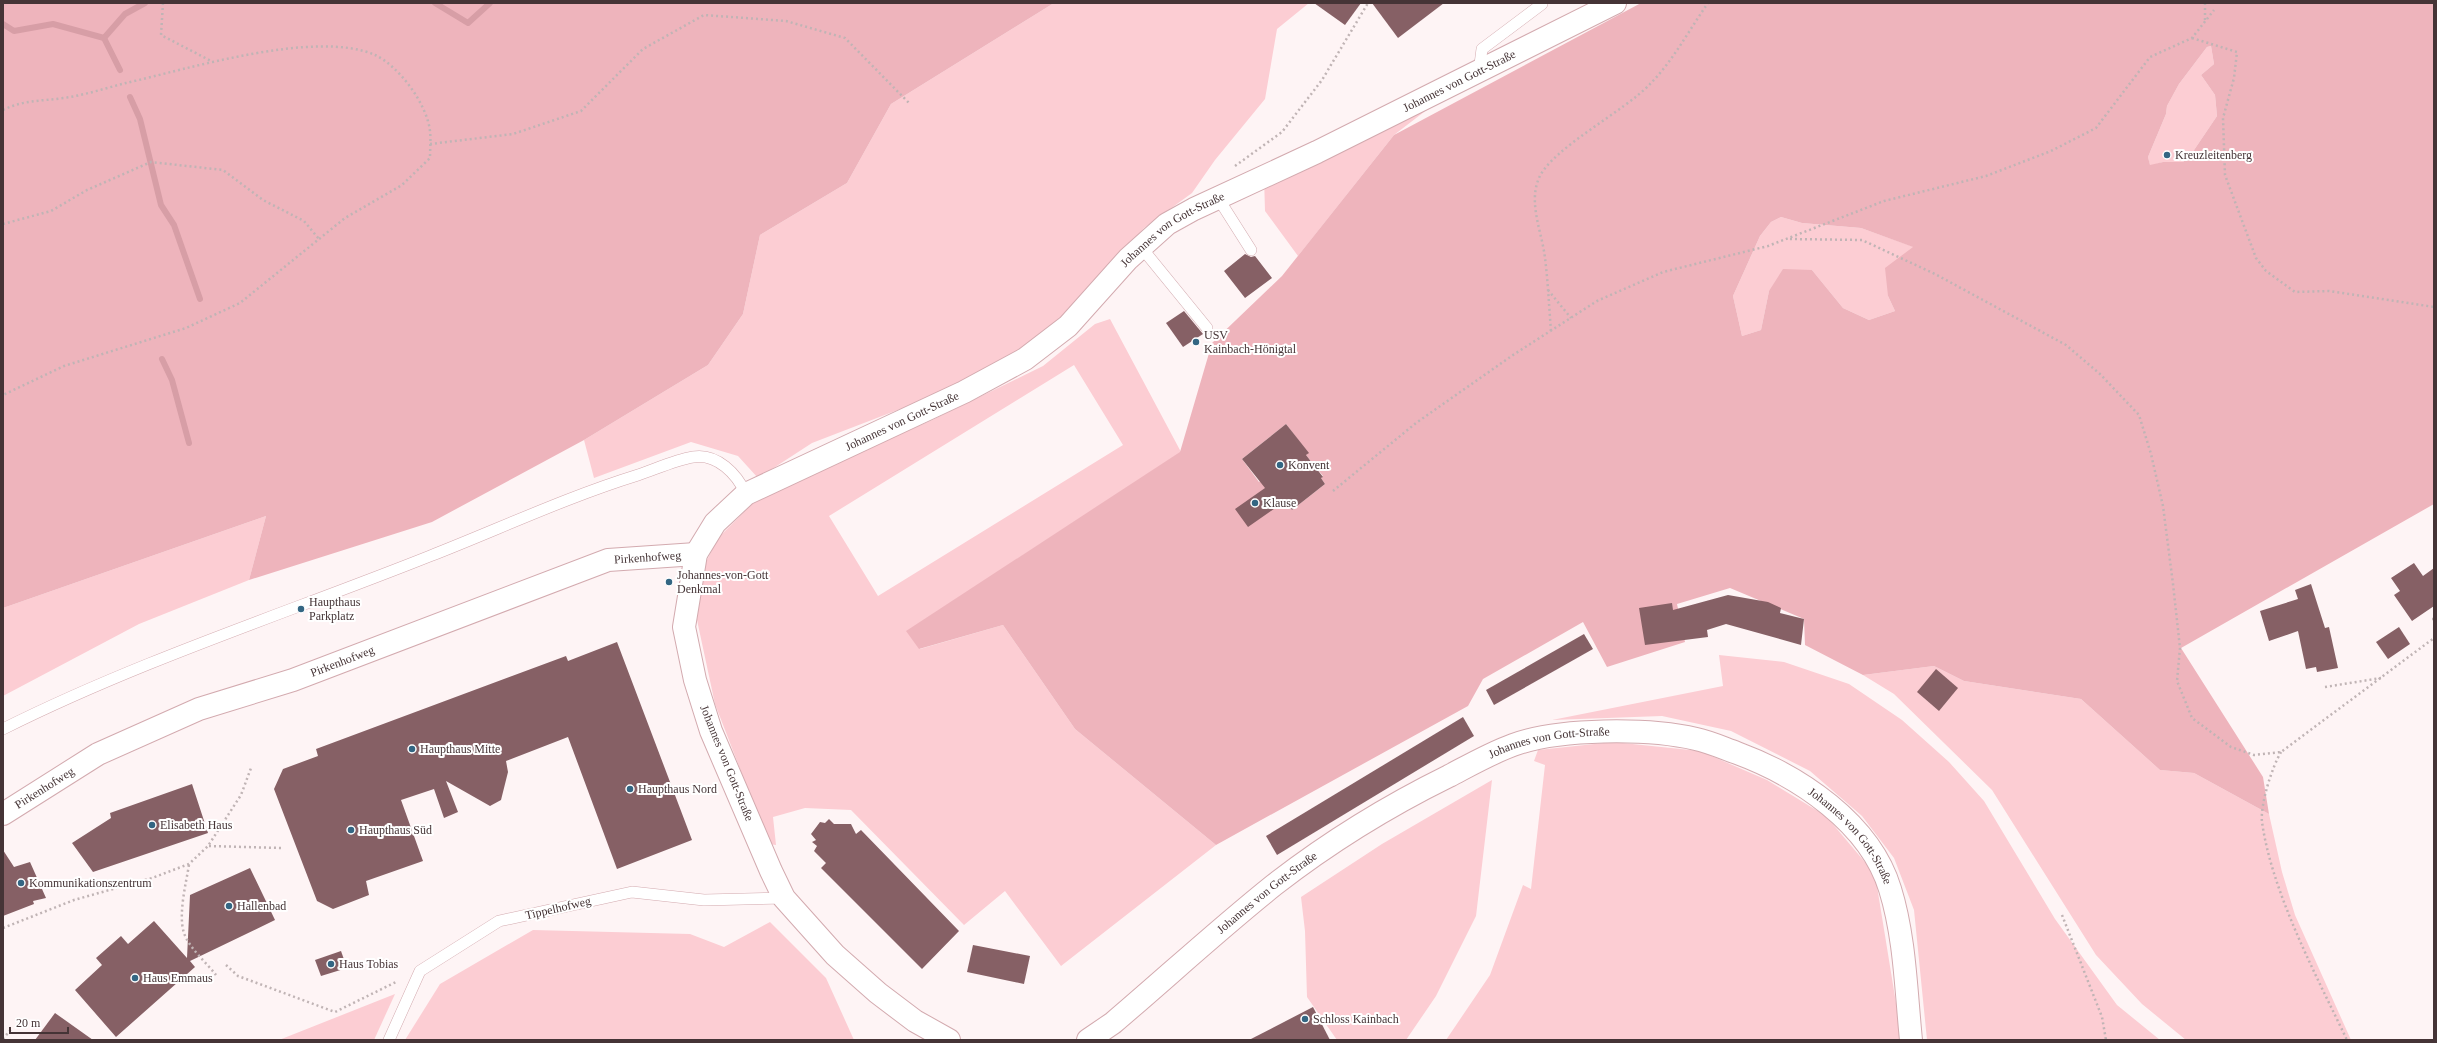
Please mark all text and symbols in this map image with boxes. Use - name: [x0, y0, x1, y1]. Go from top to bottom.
- street label: Johannes von Gott-Straße: [1401, 47, 1518, 115]
- place label: Kreuzleitenberg: [2175, 148, 2252, 162]
- marker: Kreuzleitenberg: [2162, 150, 2172, 160]
- street label: Johannes von Gott-Straße: [1117, 189, 1227, 270]
- place label: USV Kainbach-Hönigtal: [1204, 328, 1297, 356]
- marker: USV Kainbach-Hönigtal: [1191, 337, 1201, 347]
- street label: Johannes von Gott-Straße: [843, 388, 961, 454]
- place label: Konvent: [1288, 458, 1330, 472]
- marker: Konvent: [1275, 460, 1285, 470]
- place label: Klause: [1263, 496, 1296, 510]
- marker: Klause: [1250, 498, 1260, 508]
- street label: Pirkenhofweg: [613, 548, 682, 567]
- place label: Johannes-von-Gott Denkmal: [677, 568, 769, 596]
- marker: Johannes-von-Gott Denkmal: [664, 577, 674, 587]
- place label: Haupthaus Parkplatz: [309, 595, 361, 623]
- marker: Haupthaus Parkplatz: [296, 604, 306, 614]
- street label: Pirkenhofweg: [308, 643, 376, 680]
- street label: Johannes von Gott-Straße: [697, 703, 757, 823]
- street label: Johannes von Gott-Straße: [1486, 724, 1610, 762]
- place label: Haupthaus Mitte: [420, 742, 500, 756]
- marker: Haupthaus Mitte: [407, 744, 417, 754]
- street label: Pirkenhofweg: [12, 764, 77, 812]
- place label: Haupthaus Nord: [638, 782, 717, 796]
- marker: Haupthaus Nord: [625, 784, 635, 794]
- street label: Johannes von Gott-Straße: [1806, 784, 1895, 886]
- place label: Elisabeth Haus: [160, 818, 233, 832]
- marker: Elisabeth Haus: [147, 820, 157, 830]
- place label: Haupthaus Süd: [359, 823, 432, 837]
- marker: Haupthaus Süd: [346, 825, 356, 835]
- street label: Johannes von Gott-Straße: [1214, 849, 1320, 937]
- place label: Kommunikationszentrum: [29, 876, 152, 890]
- marker: Kommunikationszentrum: [16, 878, 26, 888]
- street label: Tippelhofweg: [524, 894, 592, 922]
- place label: Hallenbad: [237, 899, 286, 913]
- marker: Hallenbad: [224, 901, 234, 911]
- place label: Haus Tobias: [339, 957, 399, 971]
- marker: Haus Tobias: [326, 959, 336, 969]
- place label: Haus Emmaus: [143, 971, 213, 985]
- marker: Haus Emmaus: [130, 973, 140, 983]
- scale bar: [10, 1009, 68, 1035]
- place label: Schloss Kainbach: [1313, 1012, 1399, 1026]
- marker: Schloss Kainbach: [1300, 1014, 1310, 1024]
- text: 20 m: [16, 1016, 41, 1030]

